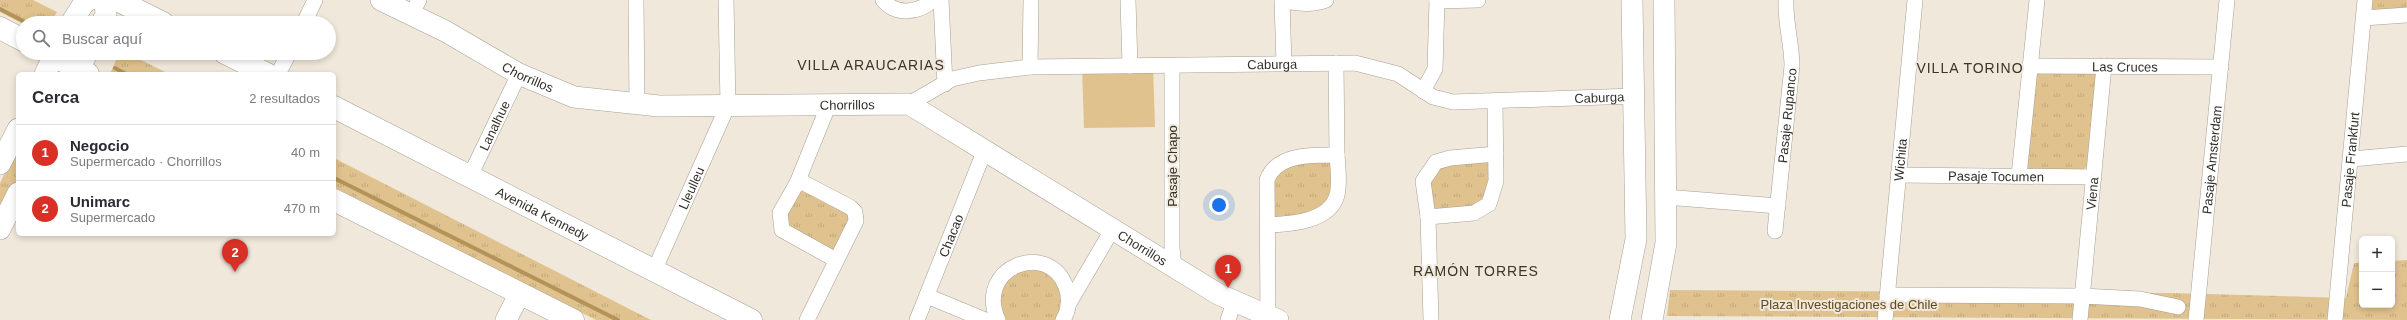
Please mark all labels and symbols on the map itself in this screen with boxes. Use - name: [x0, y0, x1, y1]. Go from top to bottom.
- district label: VILLA ARAUCARIAS: [797, 57, 945, 73]
- street label: Caburga: [1247, 57, 1298, 72]
- street label: Chorrillos: [499, 59, 556, 96]
- street label: Las Cruces: [2092, 59, 2158, 75]
- district label: VILLA TORINO: [1916, 60, 2024, 76]
- street label: Pasaje Rupanco: [1775, 67, 1800, 164]
- street label: Caburga: [1574, 89, 1625, 106]
- street label: Chorrillos: [820, 97, 875, 113]
- street label: Lanalhue: [476, 98, 513, 153]
- street label: Pasaje Amsterdam: [2199, 105, 2225, 215]
- street label: Pasaje Frankfurt: [2339, 111, 2362, 208]
- street label: Pasaje Chapo: [1165, 125, 1180, 207]
- street label: Wichita: [1891, 137, 1910, 182]
- street label: Lleulleu: [676, 165, 707, 212]
- street label: Pasaje Tocumen: [1948, 169, 2044, 184]
- street label: Viena: [2083, 176, 2102, 211]
- street label: Avenida Kennedy: [493, 184, 591, 244]
- your location: [1209, 195, 1229, 215]
- street label: Chacao: [936, 212, 966, 259]
- street label: Chorrillos: [1115, 227, 1170, 269]
- pin: 2: [222, 239, 248, 272]
- pin: 1: [1215, 255, 1241, 288]
- district label: RAMÓN TORRES: [1413, 263, 1539, 279]
- park label: Plaza Investigaciones de Chile: [1760, 297, 1938, 312]

